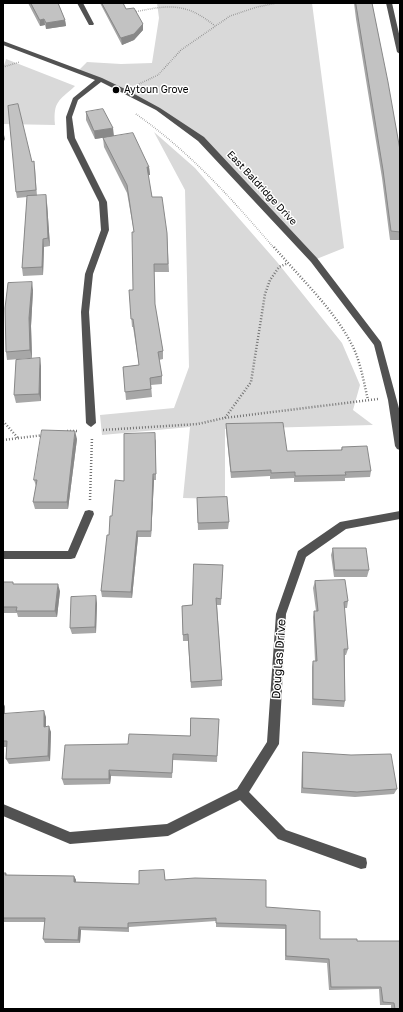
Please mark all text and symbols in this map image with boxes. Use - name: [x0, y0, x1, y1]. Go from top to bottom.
- place label: Aytoun Grove: [124, 84, 189, 96]
- marker: Aytoun Grove: [111, 85, 121, 95]
- street label: East Baldridge Drive: [225, 148, 299, 228]
- street label: Douglas Drive: [269, 619, 289, 699]

